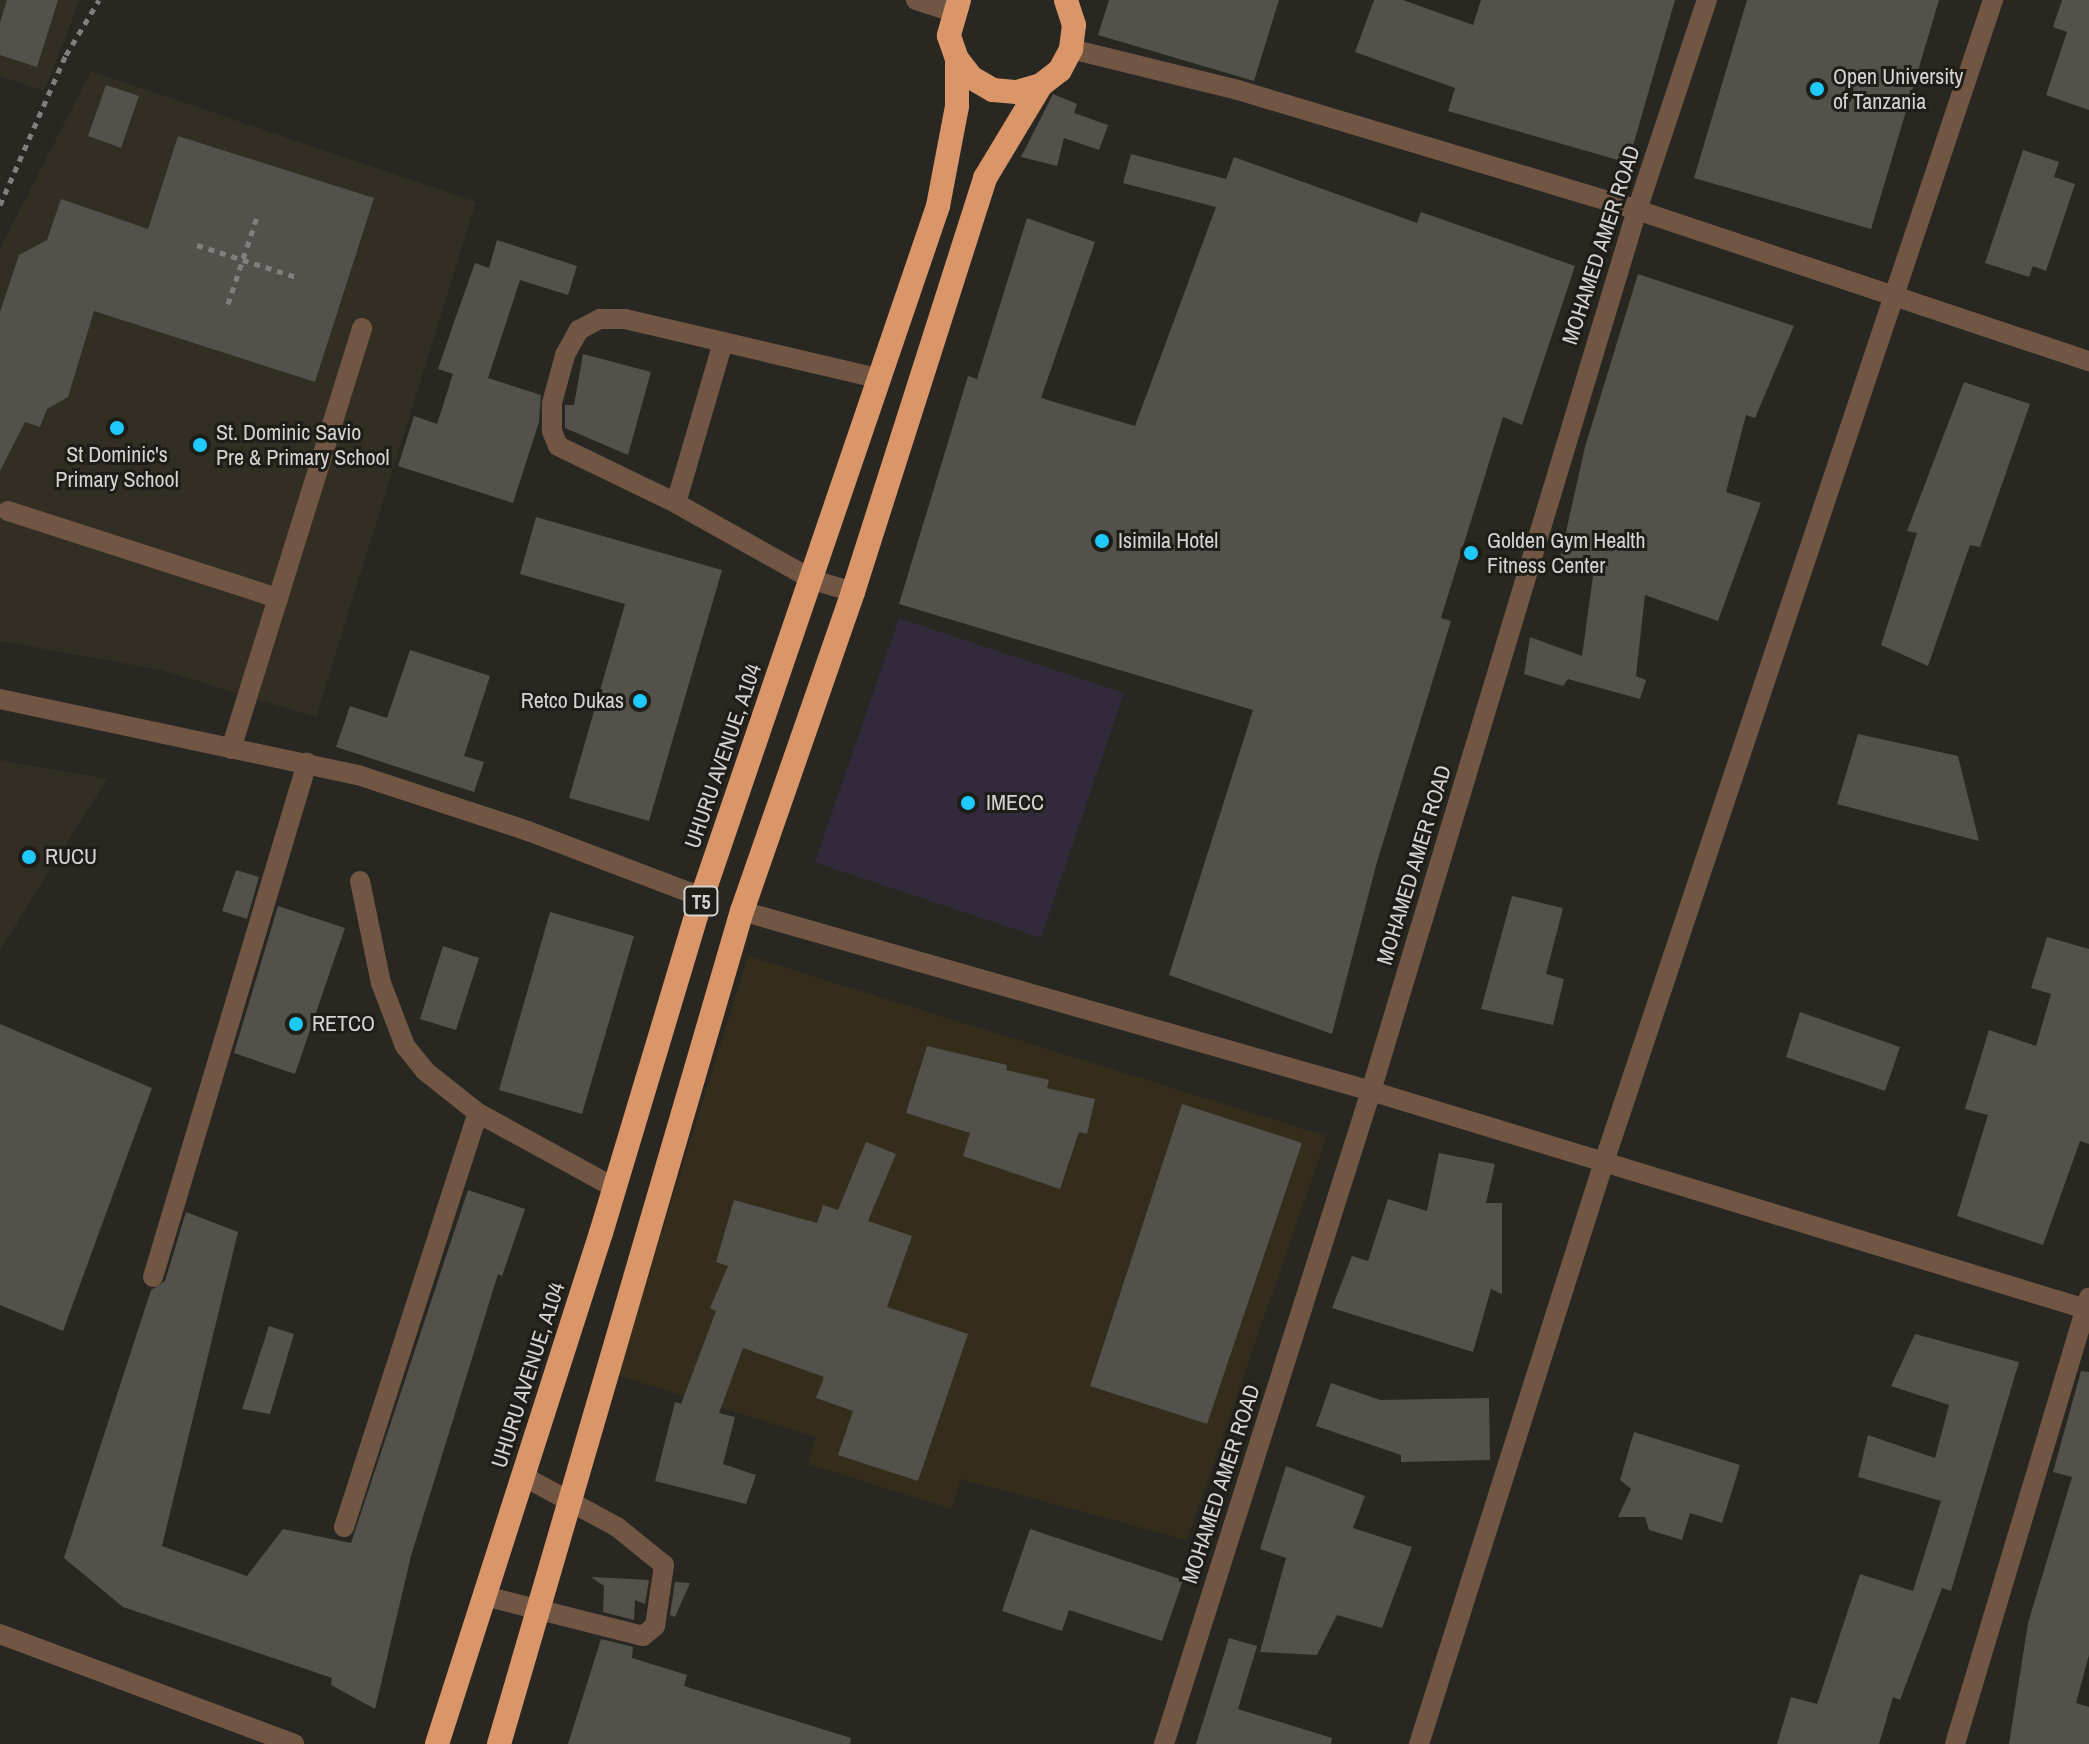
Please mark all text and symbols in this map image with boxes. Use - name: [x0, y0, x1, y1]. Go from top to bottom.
- place label: Open University of Tanzania: [1833, 63, 1963, 114]
- marker: Open University of Tanzania: [1808, 80, 1826, 98]
- street label: MOHAMED AMER ROAD: [1556, 142, 1646, 348]
- marker: St Dominic's Primary School: [108, 419, 126, 437]
- place label: St. Dominic Savio Pre & Primary School: [216, 419, 389, 470]
- marker: St. Dominic Savio Pre & Primary School: [191, 436, 209, 454]
- place label: St Dominic's Primary School: [55, 441, 179, 492]
- place label: Golden Gym Health Fitness Center: [1487, 527, 1645, 578]
- place label: Isimila Hotel: [1118, 528, 1218, 554]
- marker: Isimila Hotel: [1093, 532, 1111, 550]
- marker: Golden Gym Health Fitness Center: [1462, 544, 1480, 562]
- street label: UHURU AVENUE, A104: [679, 659, 767, 853]
- place label: Retco Dukas: [521, 688, 624, 714]
- marker: Retco Dukas: [631, 692, 649, 710]
- street label: MOHAMED AMER ROAD: [1371, 761, 1457, 969]
- place label: IMECC: [986, 790, 1044, 816]
- marker: IMECC: [957, 792, 979, 814]
- place label: RUCU: [45, 844, 97, 870]
- marker: RUCU: [20, 848, 38, 866]
- road number: T5: [683, 885, 719, 917]
- place label: RETCO: [312, 1011, 375, 1037]
- marker: RETCO: [287, 1015, 305, 1033]
- street label: UHURU AVENUE, A104: [485, 1278, 571, 1472]
- street label: MOHAMED AMER ROAD: [1176, 1381, 1266, 1587]

